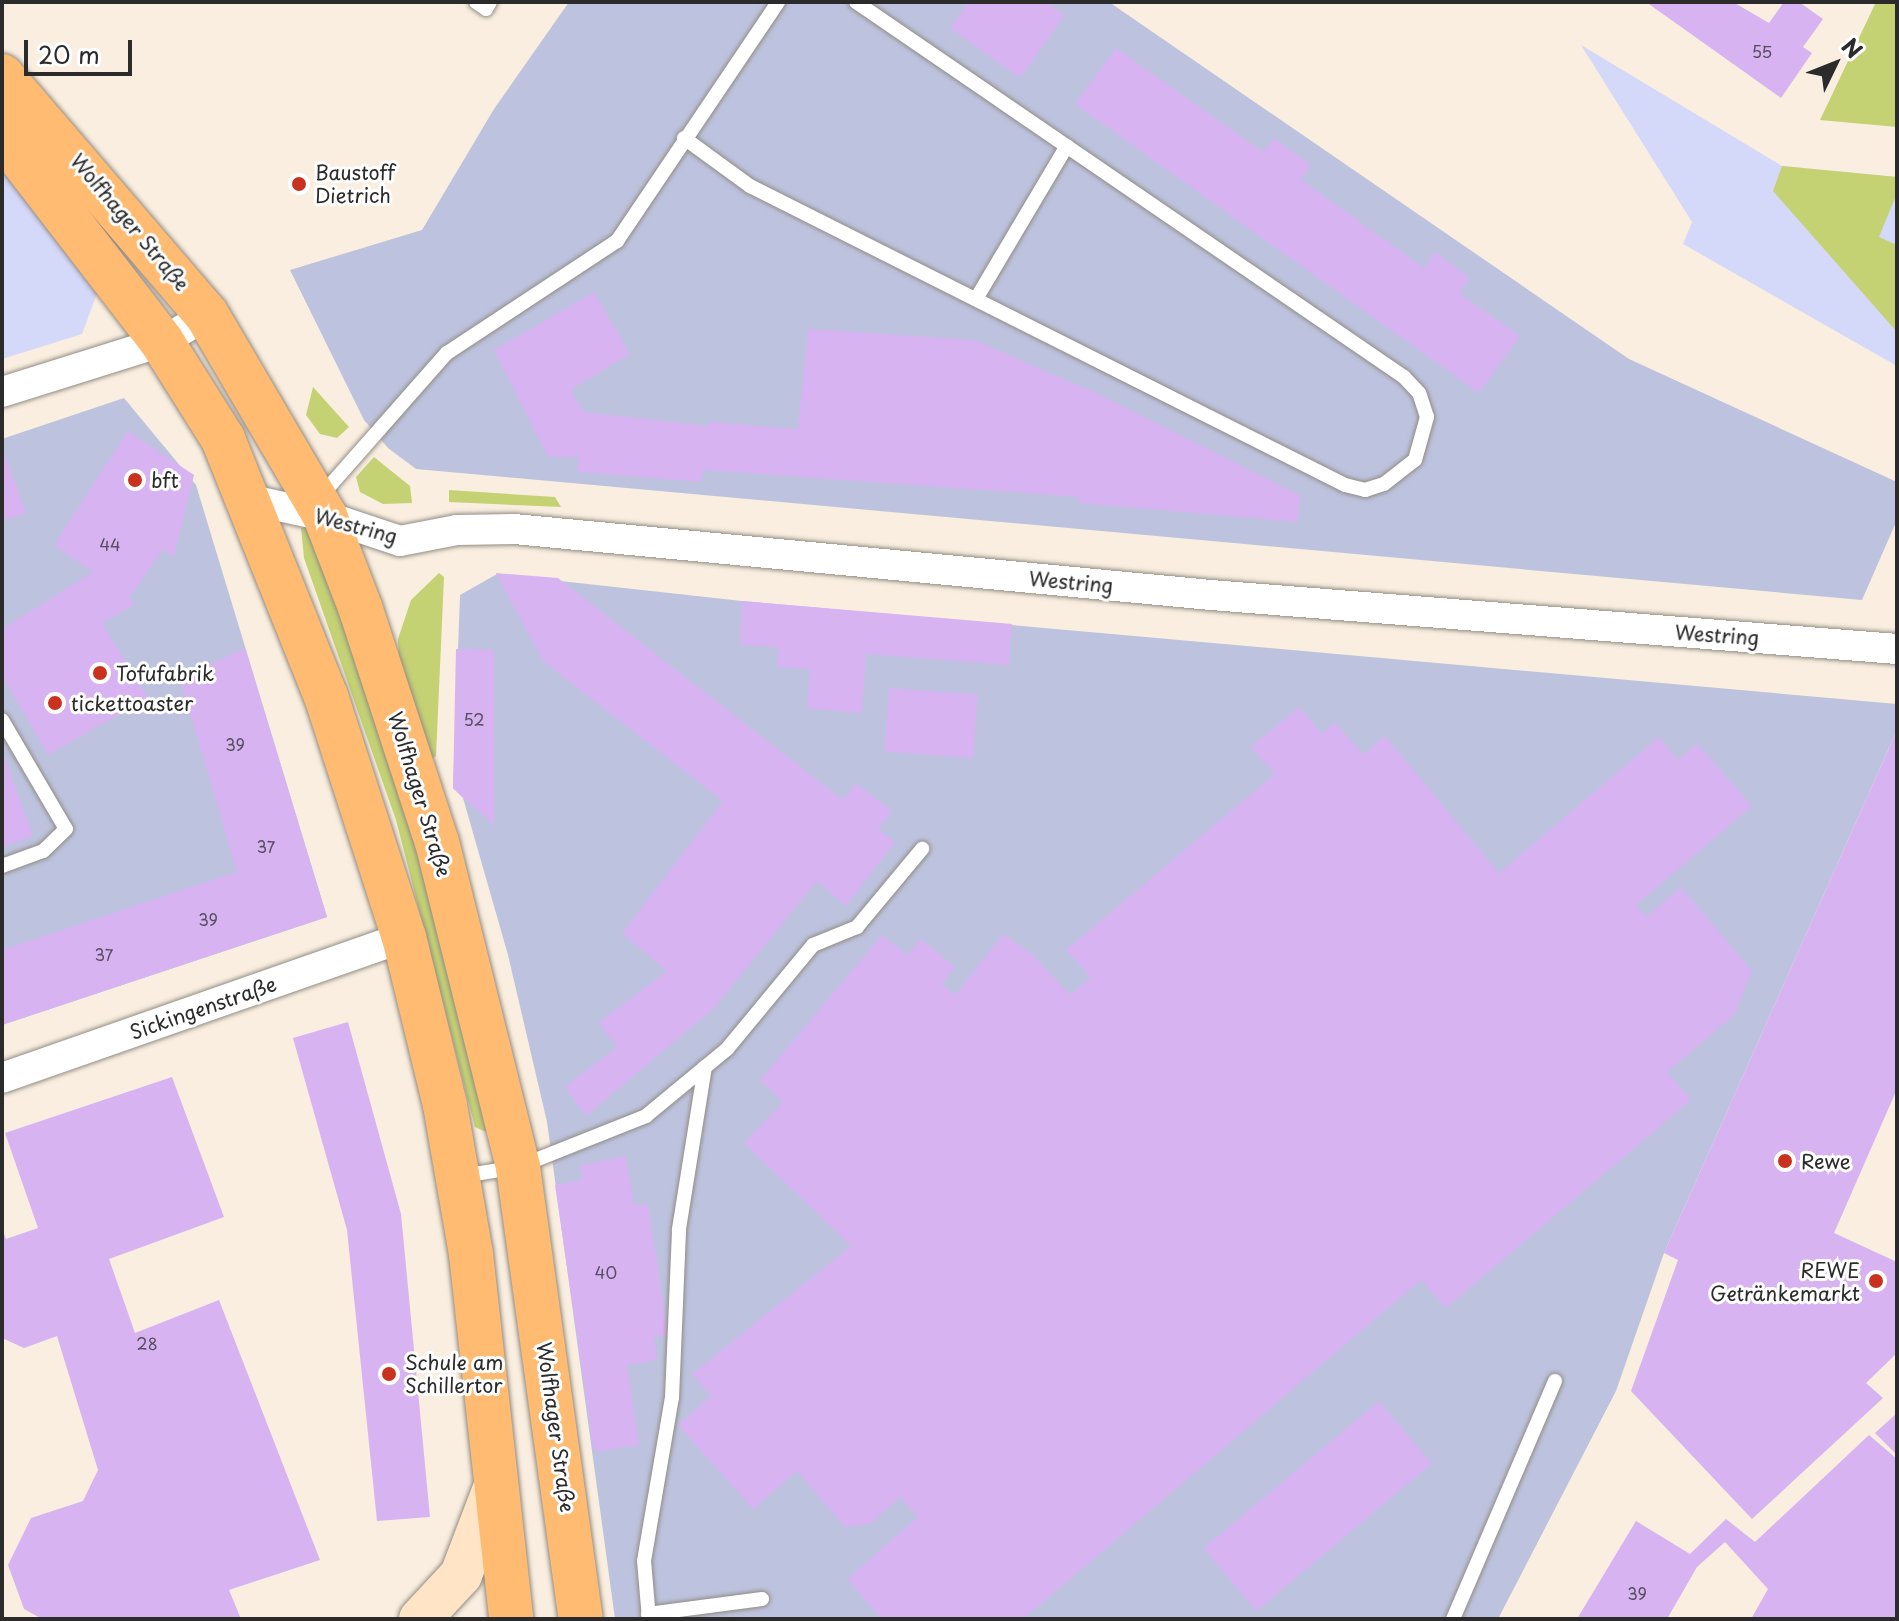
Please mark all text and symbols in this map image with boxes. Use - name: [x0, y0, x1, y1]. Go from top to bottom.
- scale bar: [28, 24, 136, 74]
- north arrow: [1795, 24, 1875, 104]
- text: N: [1835, 30, 1871, 65]
- text: 20 m: [38, 36, 100, 72]
- house number: 55: [1752, 41, 1772, 61]
- street label: Wolfhager Straße: [65, 148, 195, 296]
- place label: Baustoff Dietrich: [315, 160, 395, 207]
- marker: Baustoff Dietrich: [290, 175, 308, 193]
- place label: bft: [151, 468, 179, 492]
- marker: bft: [126, 471, 144, 489]
- street label: Westring: [312, 503, 400, 549]
- house number: 44: [99, 534, 121, 554]
- street label: Westring: [1028, 566, 1114, 598]
- street label: Westring: [1674, 620, 1760, 650]
- place label: Tofufabrik: [116, 661, 214, 685]
- marker: Tofufabrik: [91, 664, 109, 682]
- place label: tickettoaster: [71, 691, 193, 715]
- marker: tickettoaster: [46, 694, 64, 712]
- street label: Wolfhager Straße: [383, 708, 457, 880]
- house number: 52: [463, 709, 485, 729]
- house number: 39: [225, 734, 245, 754]
- house number: 37: [257, 836, 275, 856]
- house number: 39: [198, 909, 218, 929]
- house number: 37: [95, 944, 113, 964]
- street label: Sickingenstraße: [127, 972, 279, 1044]
- place label: Rewe: [1801, 1149, 1851, 1173]
- marker: Rewe: [1776, 1152, 1794, 1170]
- place label: REWE Getränkemarkt: [1710, 1258, 1860, 1305]
- house number: 40: [595, 1262, 617, 1282]
- marker: REWE Getränkemarkt: [1867, 1272, 1885, 1290]
- house number: 28: [136, 1333, 158, 1353]
- street label: Wolfhager Straße: [532, 1340, 580, 1514]
- place label: Schule am Schillertor: [405, 1350, 504, 1397]
- marker: Schule am Schillertor: [380, 1365, 398, 1383]
- house number: 39: [1627, 1583, 1647, 1603]

